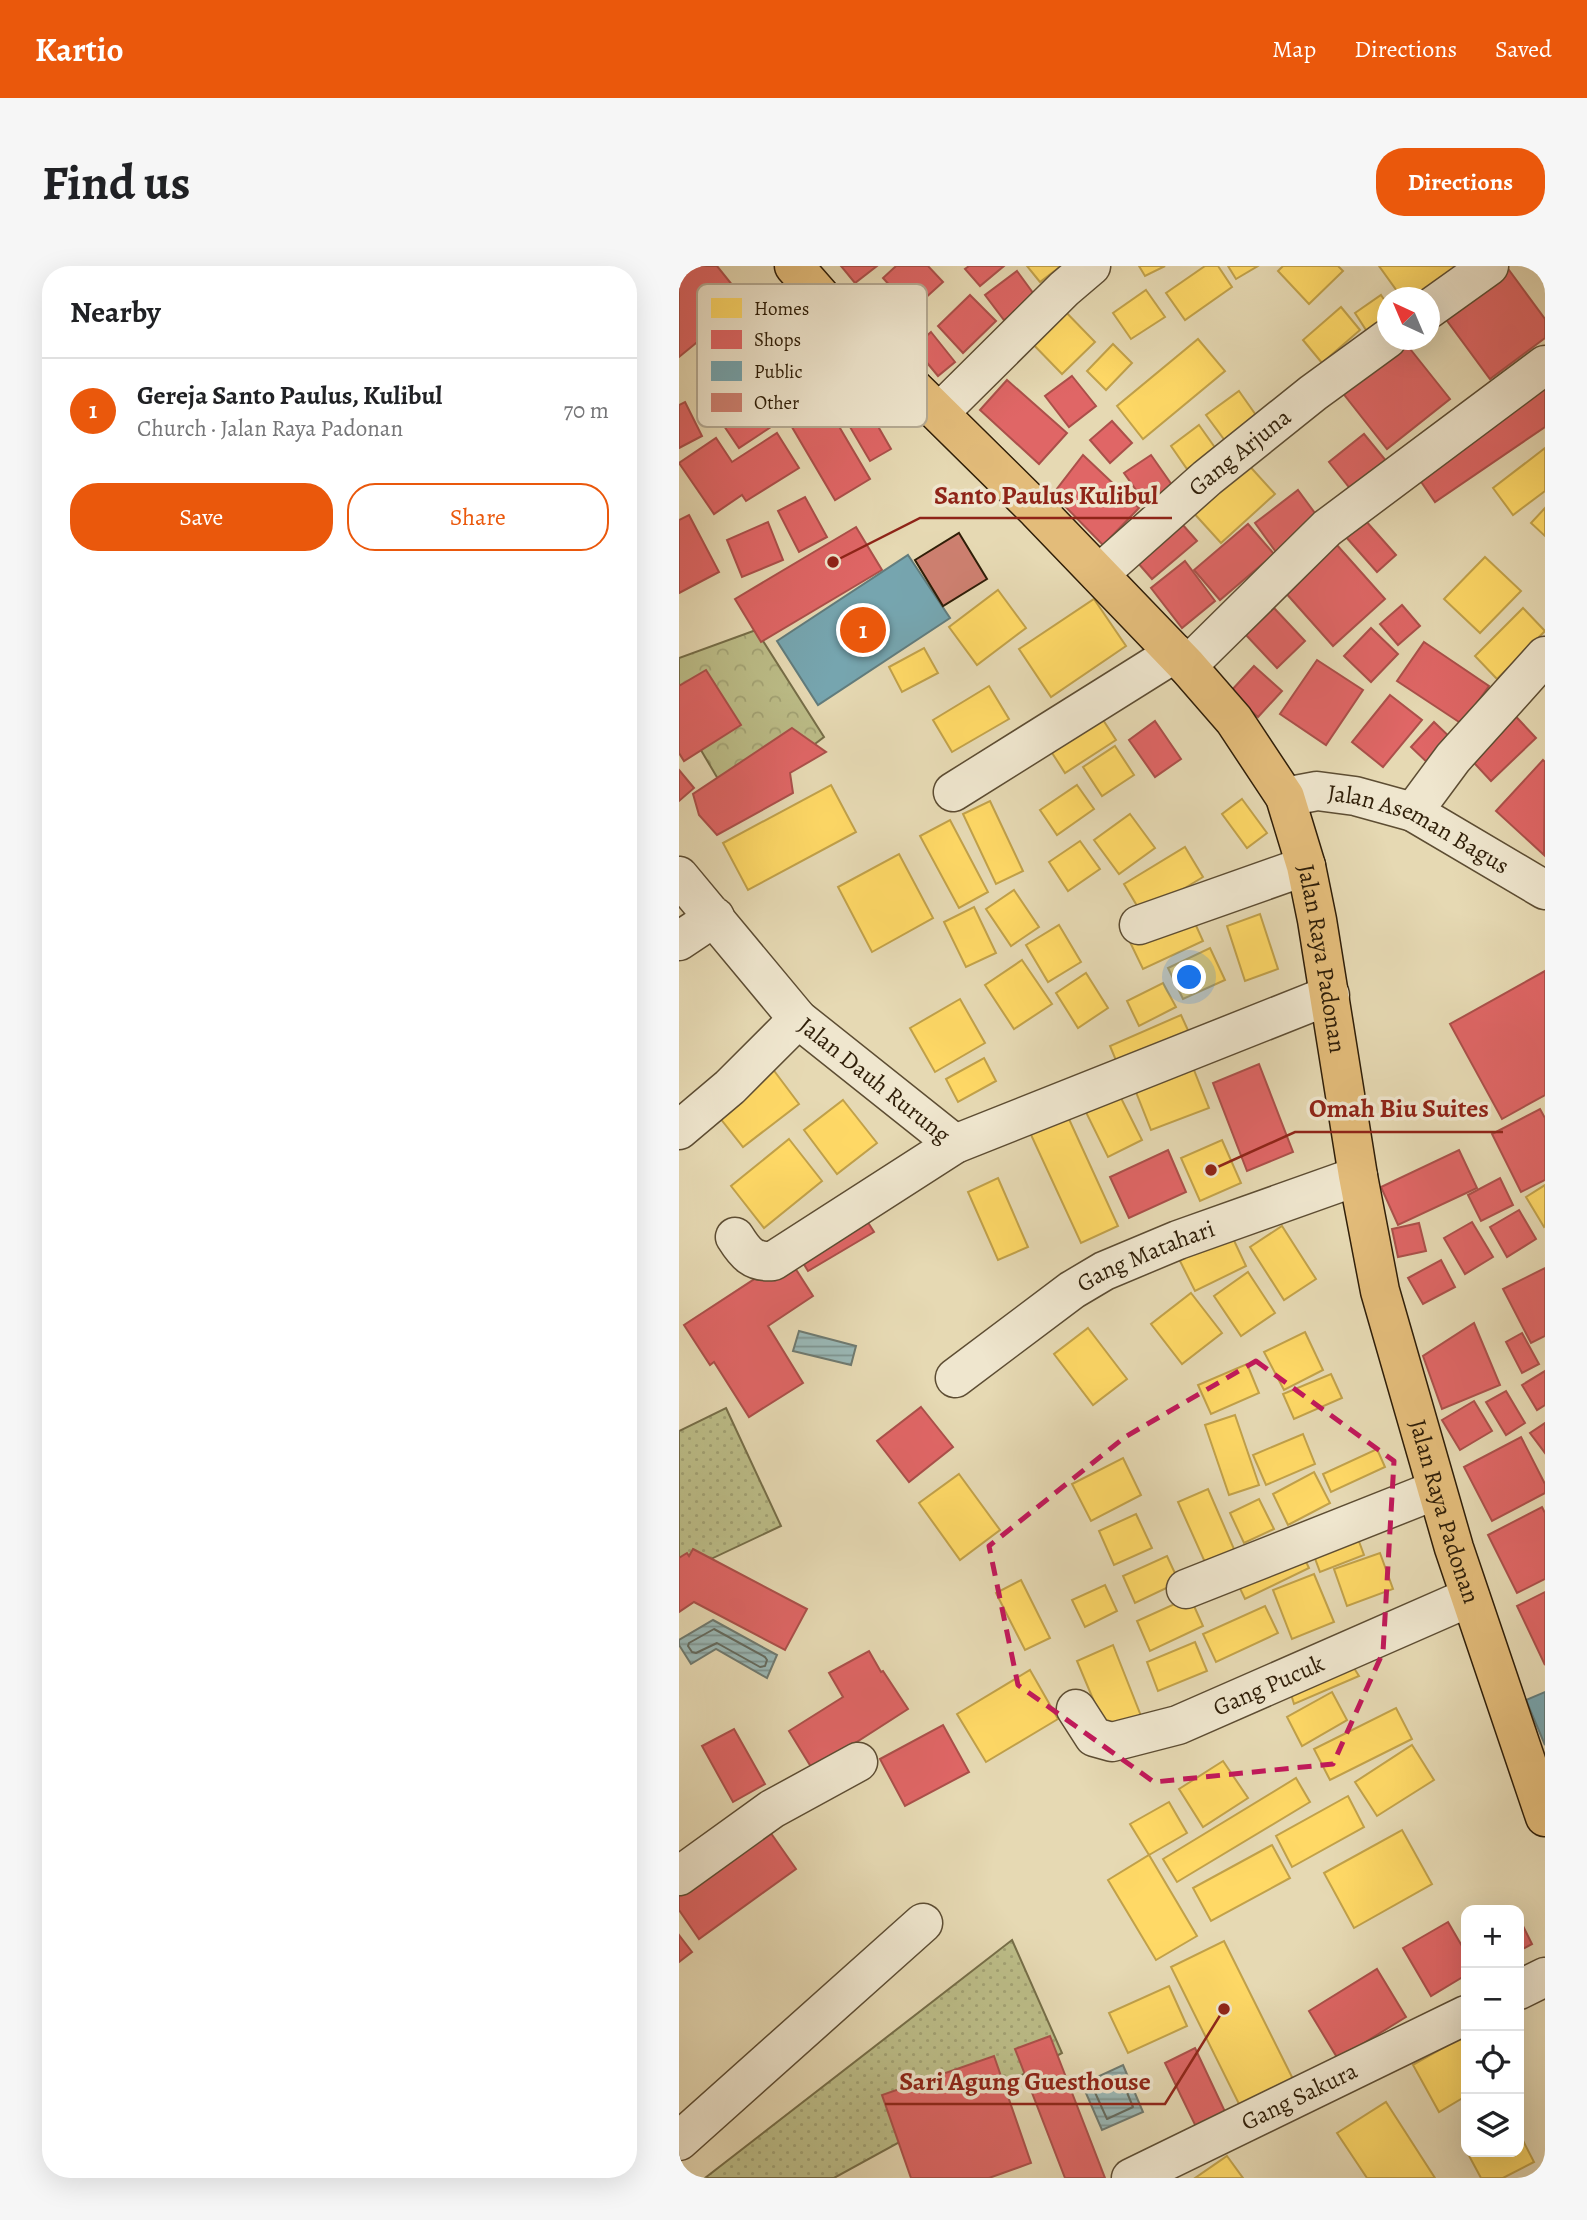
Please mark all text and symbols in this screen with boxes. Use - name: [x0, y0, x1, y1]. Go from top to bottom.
- text: Kartio: [35, 27, 123, 72]
- text: Map: [1272, 33, 1316, 65]
- text: Directions: [1354, 33, 1457, 65]
- text: Saved: [1495, 33, 1552, 65]
- button: Directions: [1376, 148, 1545, 216]
- text: Find us: [42, 149, 190, 216]
- legend: [697, 284, 927, 427]
- north arrow: [1377, 287, 1440, 350]
- text: Nearby: [70, 292, 161, 332]
- text: Homes: [754, 296, 809, 322]
- text: Shops: [754, 327, 801, 353]
- text: Public: [754, 359, 802, 385]
- text: Gereja Santo Paulus, Kulibul: [137, 378, 442, 413]
- text: Other: [754, 390, 799, 416]
- text: 1: [89, 395, 97, 426]
- text: 70 m: [563, 395, 609, 426]
- street label: Gang Arjuna: [1181, 401, 1298, 503]
- text: Church · Jalan Raya Padonan: [137, 413, 403, 444]
- callout: Santo Paulus Kulibul: [920, 471, 1172, 518]
- text: Santo Paulus Kulibul: [934, 478, 1158, 513]
- button: Save: [70, 483, 333, 551]
- button: Share: [347, 483, 609, 551]
- pin: 1: [840, 604, 886, 656]
- street label: Jalan Aseman Bagus: [1326, 777, 1515, 881]
- street label: Jalan Raya Padonan: [1290, 861, 1354, 1055]
- your location: [1172, 960, 1206, 994]
- street label: Jalan Dauh Rurung: [792, 1009, 957, 1151]
- callout: Omah Biu Suites: [1295, 1085, 1503, 1132]
- text: Omah Biu Suites: [1309, 1091, 1489, 1126]
- street label: Gang Matahari: [1071, 1212, 1219, 1300]
- street label: Jalan Raya Padonan: [1402, 1416, 1488, 1608]
- street label: Gang Pucuk: [1208, 1647, 1329, 1724]
- map controls: [1461, 1905, 1524, 2157]
- button: +: [1461, 1905, 1524, 1968]
- button: −: [1461, 1968, 1524, 2031]
- button: locate: [1461, 2031, 1524, 2094]
- street label: Gang Sakura: [1236, 2054, 1363, 2138]
- callout: Sari Agung Guesthouse: [885, 2057, 1165, 2104]
- text: Sari Agung Guesthouse: [899, 2064, 1151, 2099]
- button: layers: [1461, 2094, 1524, 2157]

